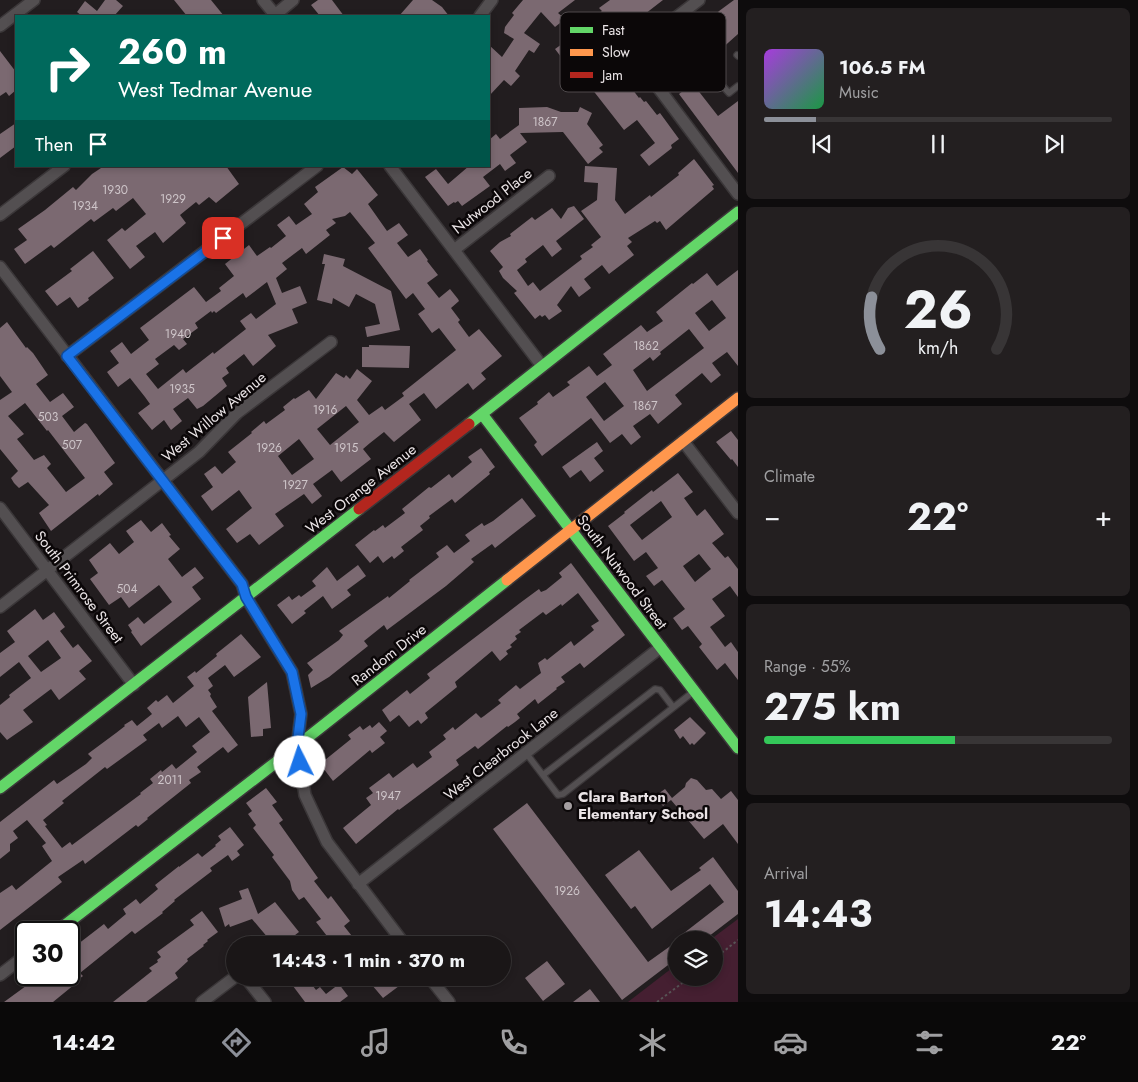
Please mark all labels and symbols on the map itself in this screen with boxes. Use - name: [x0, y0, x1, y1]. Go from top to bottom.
- legend: [560, 12, 726, 92]
- text: Fast: [602, 20, 625, 40]
- text: Slow: [602, 42, 630, 62]
- text: Jam: [600, 65, 623, 85]
- house number: 1867: [532, 113, 558, 131]
- street label: Nutwood Place: [447, 163, 537, 239]
- house number: 1930: [102, 181, 128, 199]
- house number: 1929: [160, 190, 186, 208]
- house number: 1934: [72, 197, 98, 215]
- pin: [202, 217, 244, 259]
- house number: 1940: [165, 325, 191, 343]
- house number: 1862: [633, 337, 659, 355]
- street label: West Willow Avenue: [157, 366, 271, 467]
- house number: 1935: [169, 380, 195, 398]
- house number: 1867: [632, 397, 658, 415]
- house number: 1916: [313, 401, 337, 419]
- house number: 503: [38, 408, 59, 426]
- house number: 507: [62, 436, 83, 454]
- house number: 1926: [256, 439, 282, 457]
- street label: West Orange Avenue: [301, 439, 421, 539]
- house number: 1915: [334, 439, 358, 457]
- house number: 1927: [282, 476, 308, 494]
- street label: South Nutwood Street: [572, 510, 673, 634]
- street label: South Primrose Street: [29, 526, 129, 648]
- house number: 504: [117, 580, 137, 598]
- street label: Random Drive: [347, 619, 431, 691]
- street label: West Clearbrook Lane: [439, 702, 563, 806]
- position arrow: [273, 735, 325, 787]
- house number: 2011: [158, 771, 182, 789]
- place label: Clara Barton Elementary School: [578, 786, 708, 825]
- house number: 1947: [375, 787, 402, 805]
- marker: Clara Barton Elementary School: [562, 800, 574, 812]
- house number: 1926: [554, 882, 580, 900]
- speed limit sign: 30: [15, 921, 80, 986]

